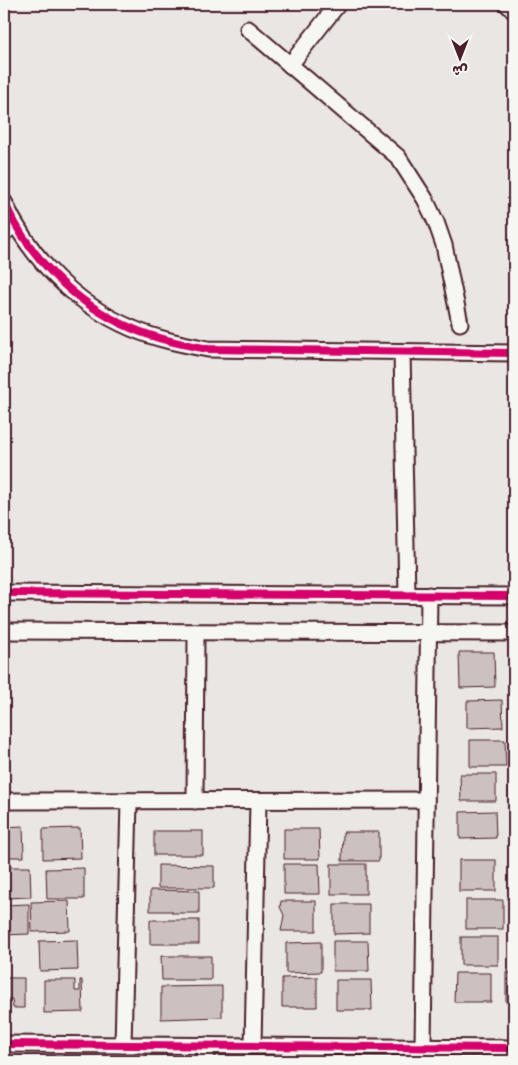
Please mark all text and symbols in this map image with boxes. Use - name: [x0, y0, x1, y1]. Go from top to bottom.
- north arrow: [436, 32, 486, 82]
- text: ش: [452, 59, 468, 80]

